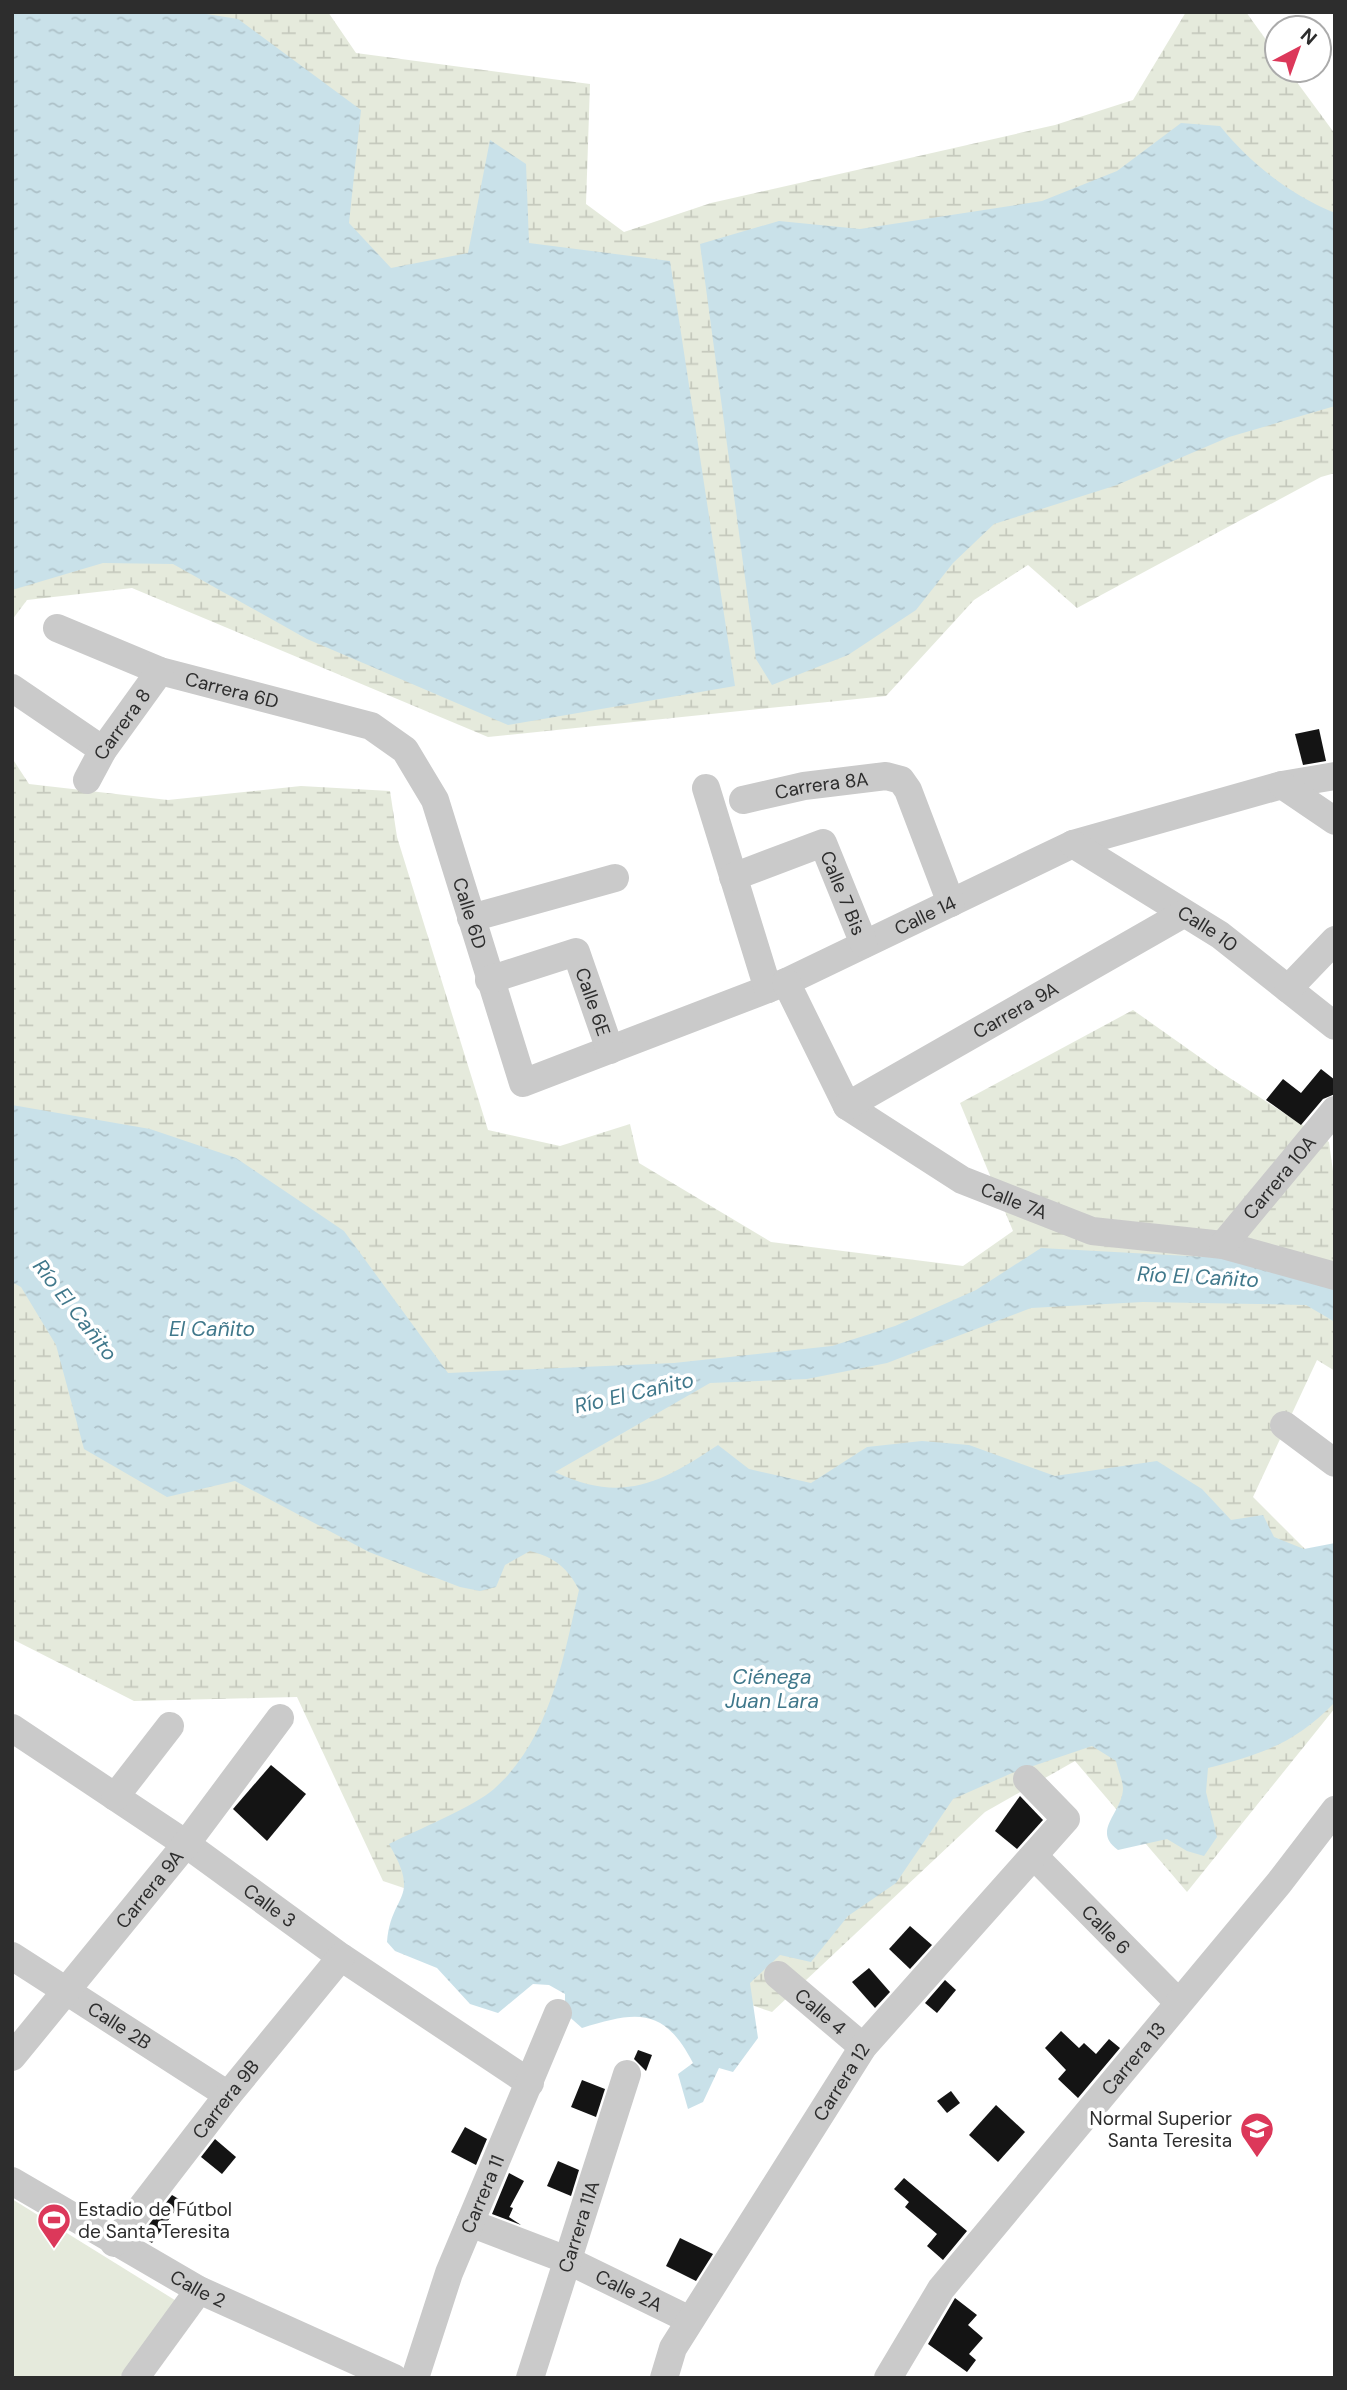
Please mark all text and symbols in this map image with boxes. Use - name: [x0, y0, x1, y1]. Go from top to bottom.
- north arrow: [1263, 14, 1333, 84]
- text: N: [1295, 23, 1322, 51]
- street label: Carrera 6D: [182, 666, 282, 714]
- street label: Carrera 8: [88, 683, 156, 764]
- street label: Carrera 8A: [772, 766, 870, 805]
- street label: Calle 7 Bis: [815, 847, 872, 939]
- street label: Calle 6D: [447, 874, 493, 952]
- street label: Calle 14: [890, 890, 960, 941]
- street label: Calle 10: [1173, 899, 1243, 957]
- street label: Calle 6E: [570, 964, 617, 1039]
- street label: Carrera 9A: [968, 975, 1063, 1044]
- street label: Carrera 10A: [1237, 1130, 1322, 1224]
- street label: Calle 7A: [977, 1176, 1051, 1225]
- water label: Río El Cañito: [26, 1253, 124, 1367]
- water label: Río El Cañito: [1136, 1260, 1260, 1294]
- water label: El Cañito: [169, 1315, 255, 1343]
- water label: Río El Cañito: [571, 1366, 697, 1420]
- water label: Ciénega Juan Lara: [725, 1663, 819, 1715]
- street label: Carrera 9A: [110, 1844, 189, 1933]
- street label: Calle 3: [239, 1878, 301, 1933]
- street label: Calle 6: [1076, 1899, 1136, 1960]
- street label: Calle 4: [790, 1982, 852, 2040]
- street label: Calle 2B: [83, 1996, 156, 2055]
- street label: Carrera 13: [1095, 2016, 1171, 2100]
- street label: Carrera 12: [807, 2038, 875, 2126]
- street label: Carrera 9B: [186, 2054, 264, 2144]
- place label: Normal Superior Santa Teresita: [1090, 2106, 1232, 2153]
- school or university icon: Normal Superior Santa Teresita: [1238, 2110, 1276, 2159]
- street label: Carrera 11: [455, 2151, 510, 2237]
- street label: Carrera 11A: [552, 2177, 605, 2276]
- place label: Estadio de Fútbol de Santa Teresita: [78, 2197, 232, 2244]
- sports icon: Estadio de Fútbol de Santa Teresita: [35, 2201, 73, 2250]
- street label: Calle 2A: [591, 2263, 667, 2317]
- street label: Calle 2: [166, 2264, 230, 2313]

